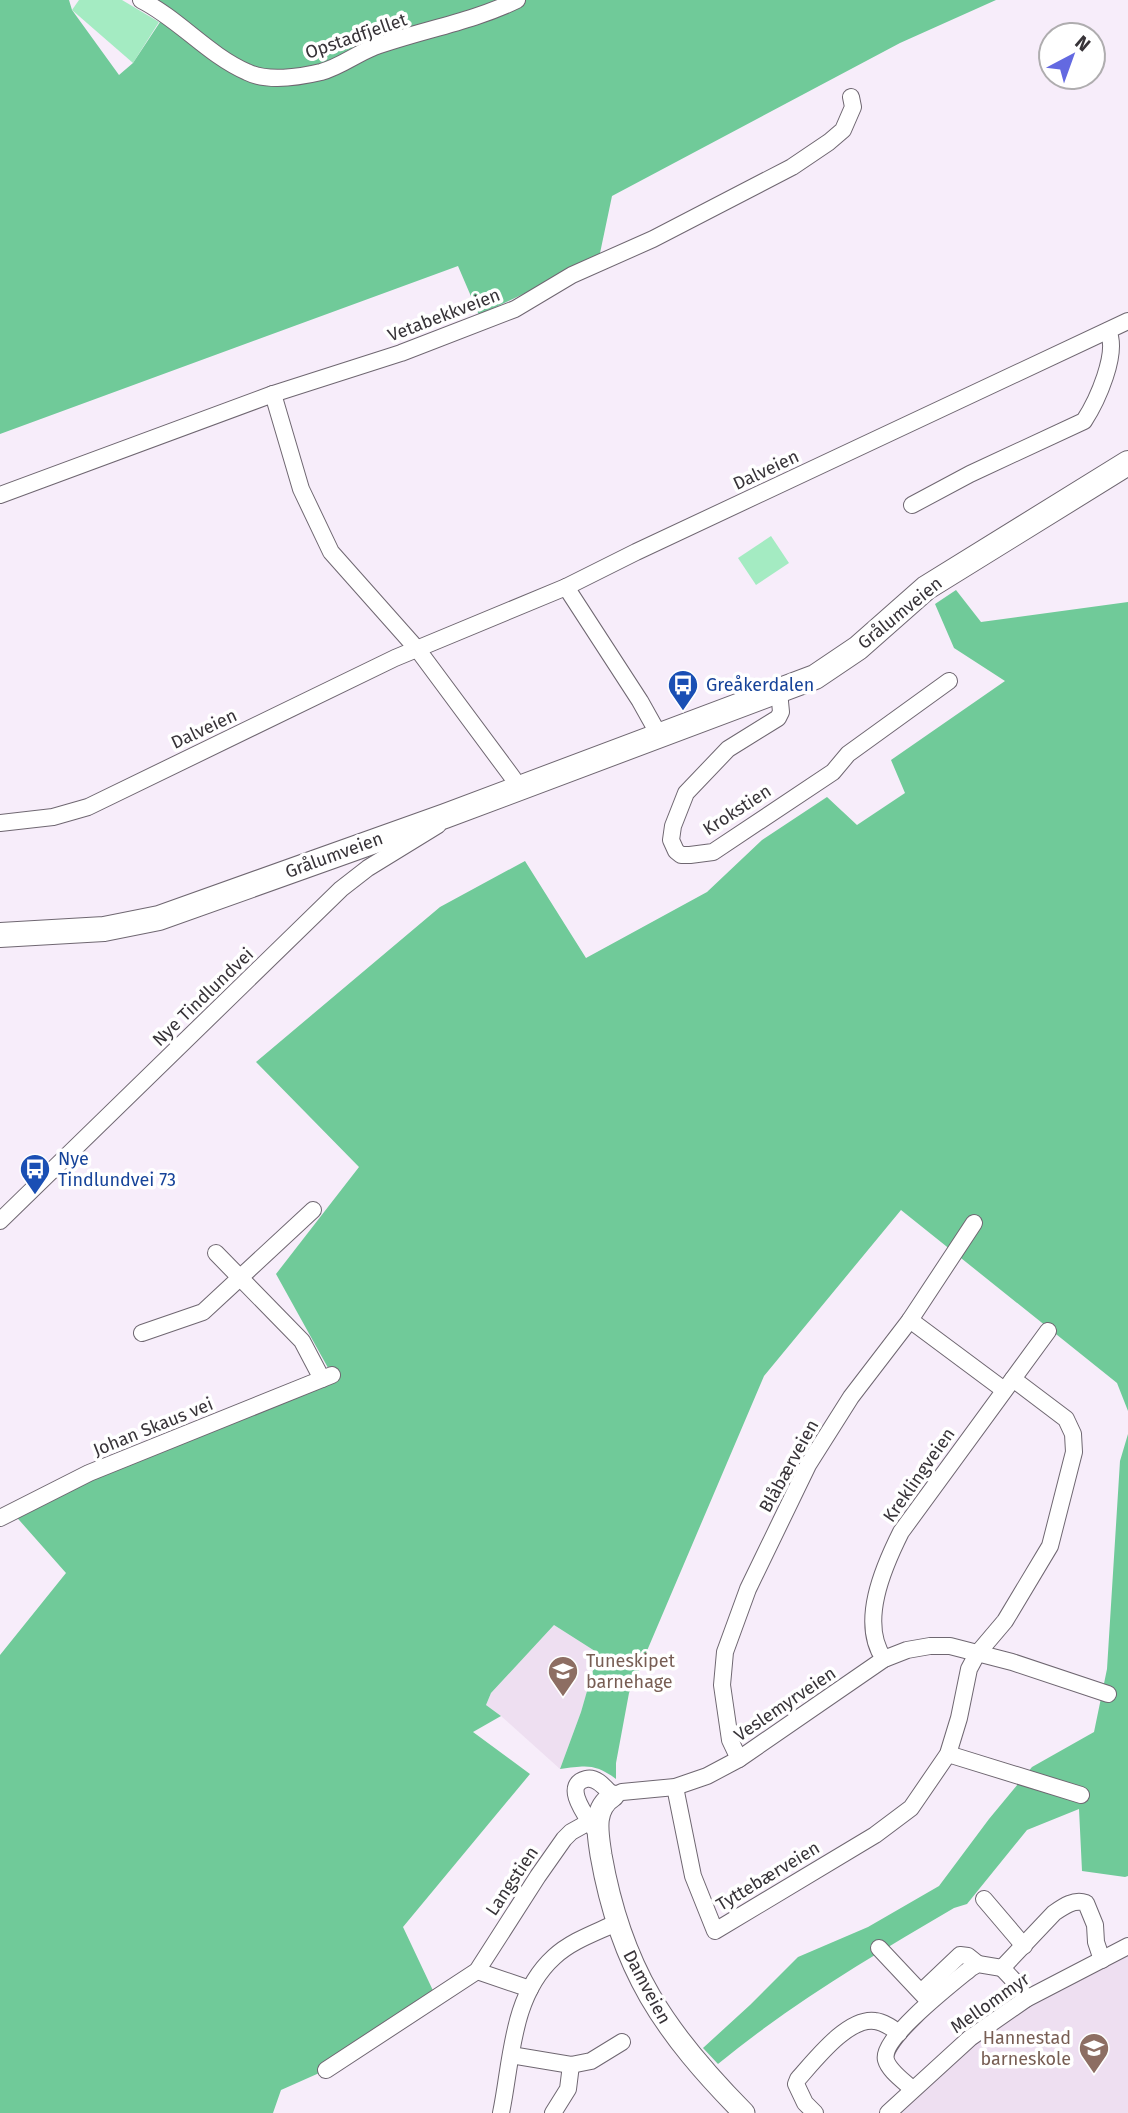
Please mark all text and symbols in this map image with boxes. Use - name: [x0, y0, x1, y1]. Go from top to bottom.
- street label: Opstadfjellet: [302, 8, 410, 64]
- north arrow: [1037, 21, 1107, 91]
- text: N: [1071, 31, 1095, 56]
- street label: Vetabekkveien: [385, 283, 503, 347]
- street label: Dalveien: [730, 445, 802, 495]
- street label: Grålumveien: [853, 572, 947, 654]
- bus stop icon: Greåkerdalen: [666, 668, 700, 712]
- place label: Greåkerdalen: [706, 674, 814, 696]
- street label: Dalveien: [168, 704, 240, 754]
- street label: Krokstien: [699, 780, 775, 840]
- street label: Grålumveien: [282, 827, 386, 883]
- street label: Nye Tindlundvei: [148, 943, 258, 1051]
- place label: Nye Tindlundvei 73: [58, 1148, 176, 1191]
- bus stop icon: Nye Tindlundvei 73: [18, 1152, 52, 1196]
- street label: Johan Skaus vei: [90, 1393, 216, 1461]
- street label: Blåbærveien: [754, 1416, 824, 1516]
- street label: Kreklingveien: [878, 1424, 960, 1526]
- place label: Tuneskipet barnehage: [586, 1650, 676, 1693]
- school or university icon: Tuneskipet barnehage: [546, 1654, 580, 1698]
- street label: Veslemyrveien: [730, 1662, 840, 1746]
- street label: Tyttebærveien: [712, 1837, 824, 1915]
- street label: Langstien: [481, 1842, 543, 1920]
- street label: Damveien: [618, 1946, 676, 2028]
- street label: Mellommyr: [946, 1968, 1034, 2038]
- place label: Hannestad barneskole: [980, 2027, 1071, 2070]
- school or university icon: Hannestad barneskole: [1077, 2031, 1111, 2075]

